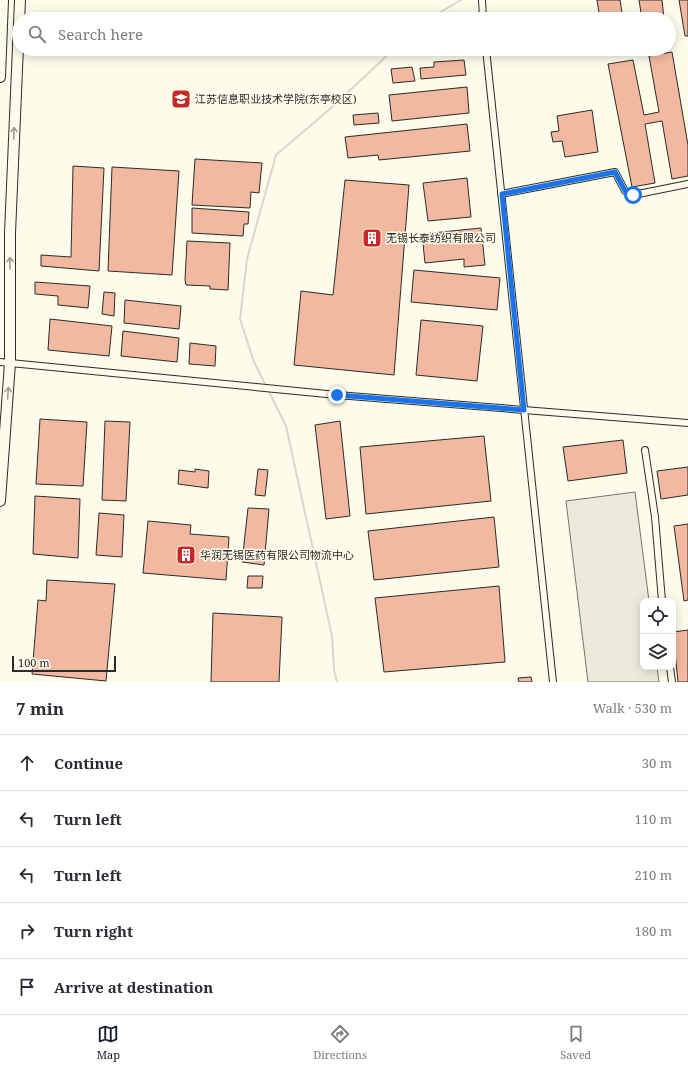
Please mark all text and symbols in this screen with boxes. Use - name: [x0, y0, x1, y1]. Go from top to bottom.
- search box: [12, 12, 676, 56]
- icon: search: [26, 23, 48, 45]
- text: Search here: [58, 24, 143, 44]
- school or university icon: 江苏信息职业技术学院(东亭校区): [170, 88, 192, 110]
- place label: 江苏信息职业技术学院(东亭校区): [195, 91, 357, 106]
- one-way arrow: [10, 127, 18, 140]
- route start: [624, 186, 642, 204]
- building icon: 无锡长泰纺织有限公司: [361, 227, 383, 249]
- place label: 无锡长泰纺织有限公司: [386, 230, 496, 245]
- one-way arrow: [6, 257, 14, 270]
- one-way arrow: [4, 386, 11, 399]
- route end: [328, 386, 346, 404]
- building icon: 华润无锡医药有限公司物流中心: [175, 544, 197, 566]
- place label: 华润无锡医药有限公司物流中心: [200, 547, 354, 562]
- map controls: [640, 598, 676, 670]
- button: locate: [640, 598, 676, 634]
- button: layers: [640, 634, 676, 670]
- scale bar: [12, 654, 116, 673]
- text: 100 m: [18, 655, 50, 670]
- text: 7 min: [16, 697, 64, 720]
- text: Walk · 530 m: [593, 699, 672, 717]
- icon: ahead: [16, 752, 38, 774]
- text: Continue: [54, 753, 123, 773]
- text: 30 m: [642, 754, 672, 772]
- icon: left: [16, 808, 38, 830]
- text: Turn left: [54, 809, 122, 829]
- text: 110 m: [635, 810, 672, 828]
- icon: left: [16, 864, 38, 886]
- text: Turn left: [54, 865, 122, 885]
- text: 210 m: [635, 866, 672, 884]
- icon: right: [16, 920, 38, 942]
- text: Turn right: [54, 921, 133, 941]
- text: 180 m: [635, 922, 672, 940]
- icon: arrive: [16, 976, 38, 998]
- text: Arrive at destination: [54, 977, 213, 997]
- tab: Map: [97, 1023, 120, 1062]
- tab: Directions: [313, 1023, 367, 1062]
- tab: Saved: [560, 1023, 591, 1062]

